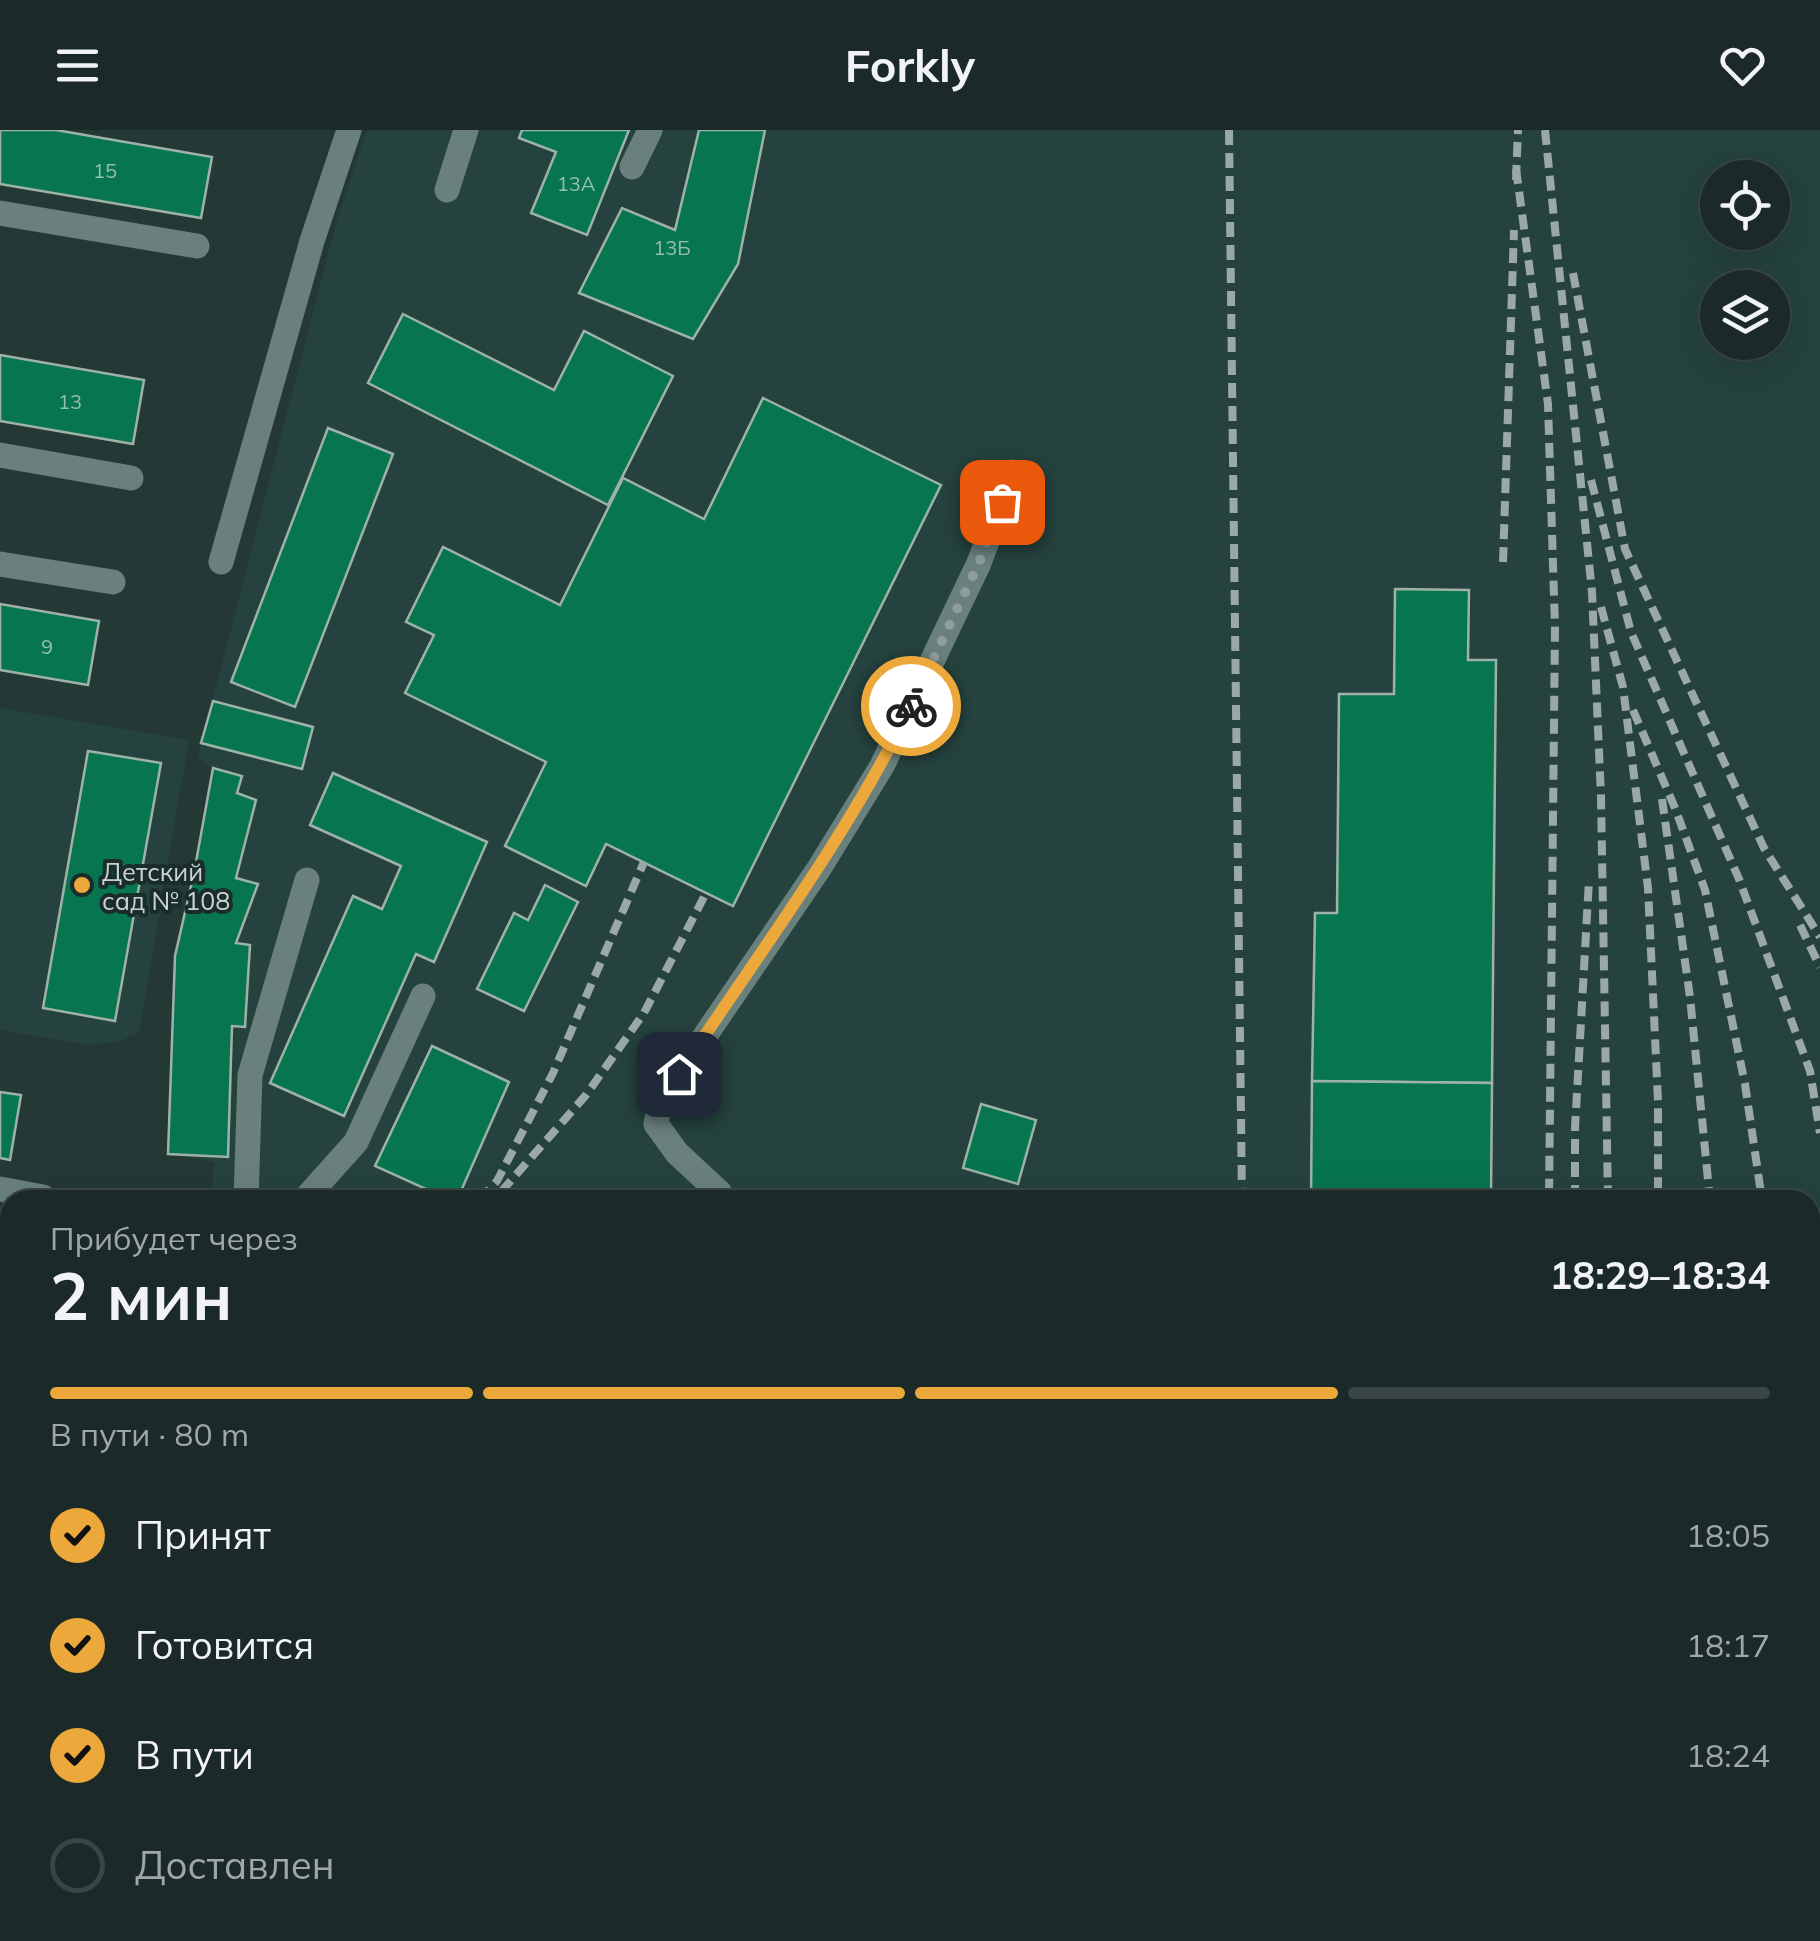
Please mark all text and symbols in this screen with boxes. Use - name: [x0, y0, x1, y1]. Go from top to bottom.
- text: Forkly: [845, 37, 975, 93]
- icon: menu: [50, 38, 105, 93]
- icon: heart: [1715, 38, 1770, 93]
- house number: 15: [93, 158, 117, 183]
- map controls: [1700, 160, 1790, 360]
- button: locate: [1700, 160, 1790, 250]
- house number: 13А: [557, 171, 596, 196]
- house number: 13Б: [653, 235, 691, 260]
- button: layers: [1700, 270, 1790, 360]
- house number: 13: [58, 389, 82, 414]
- pin: [960, 460, 1045, 545]
- icon: bag: [975, 475, 1030, 530]
- house number: 9: [41, 634, 53, 659]
- courier: [861, 656, 961, 756]
- icon: bike: [884, 679, 939, 734]
- place label: Детский сад № 108: [102, 856, 230, 916]
- marker: Детский сад № 108: [71, 874, 93, 896]
- pin: [637, 1032, 722, 1117]
- icon: home: [652, 1047, 707, 1102]
- text: Прибудет через: [50, 1218, 298, 1258]
- text: 18:29–18:34: [1550, 1251, 1770, 1299]
- text: 2 мин: [50, 1255, 232, 1336]
- text: В пути · 80 m: [50, 1414, 249, 1454]
- icon: check: [50, 1508, 105, 1563]
- text: Принят: [135, 1511, 271, 1559]
- text: 18:05: [1686, 1515, 1770, 1555]
- icon: check: [50, 1618, 105, 1673]
- text: Готовится: [135, 1621, 314, 1669]
- text: 18:17: [1686, 1625, 1770, 1665]
- icon: check: [50, 1728, 105, 1783]
- text: В пути: [135, 1731, 254, 1779]
- text: 18:24: [1686, 1735, 1770, 1775]
- text: Доставлен: [135, 1841, 335, 1889]

